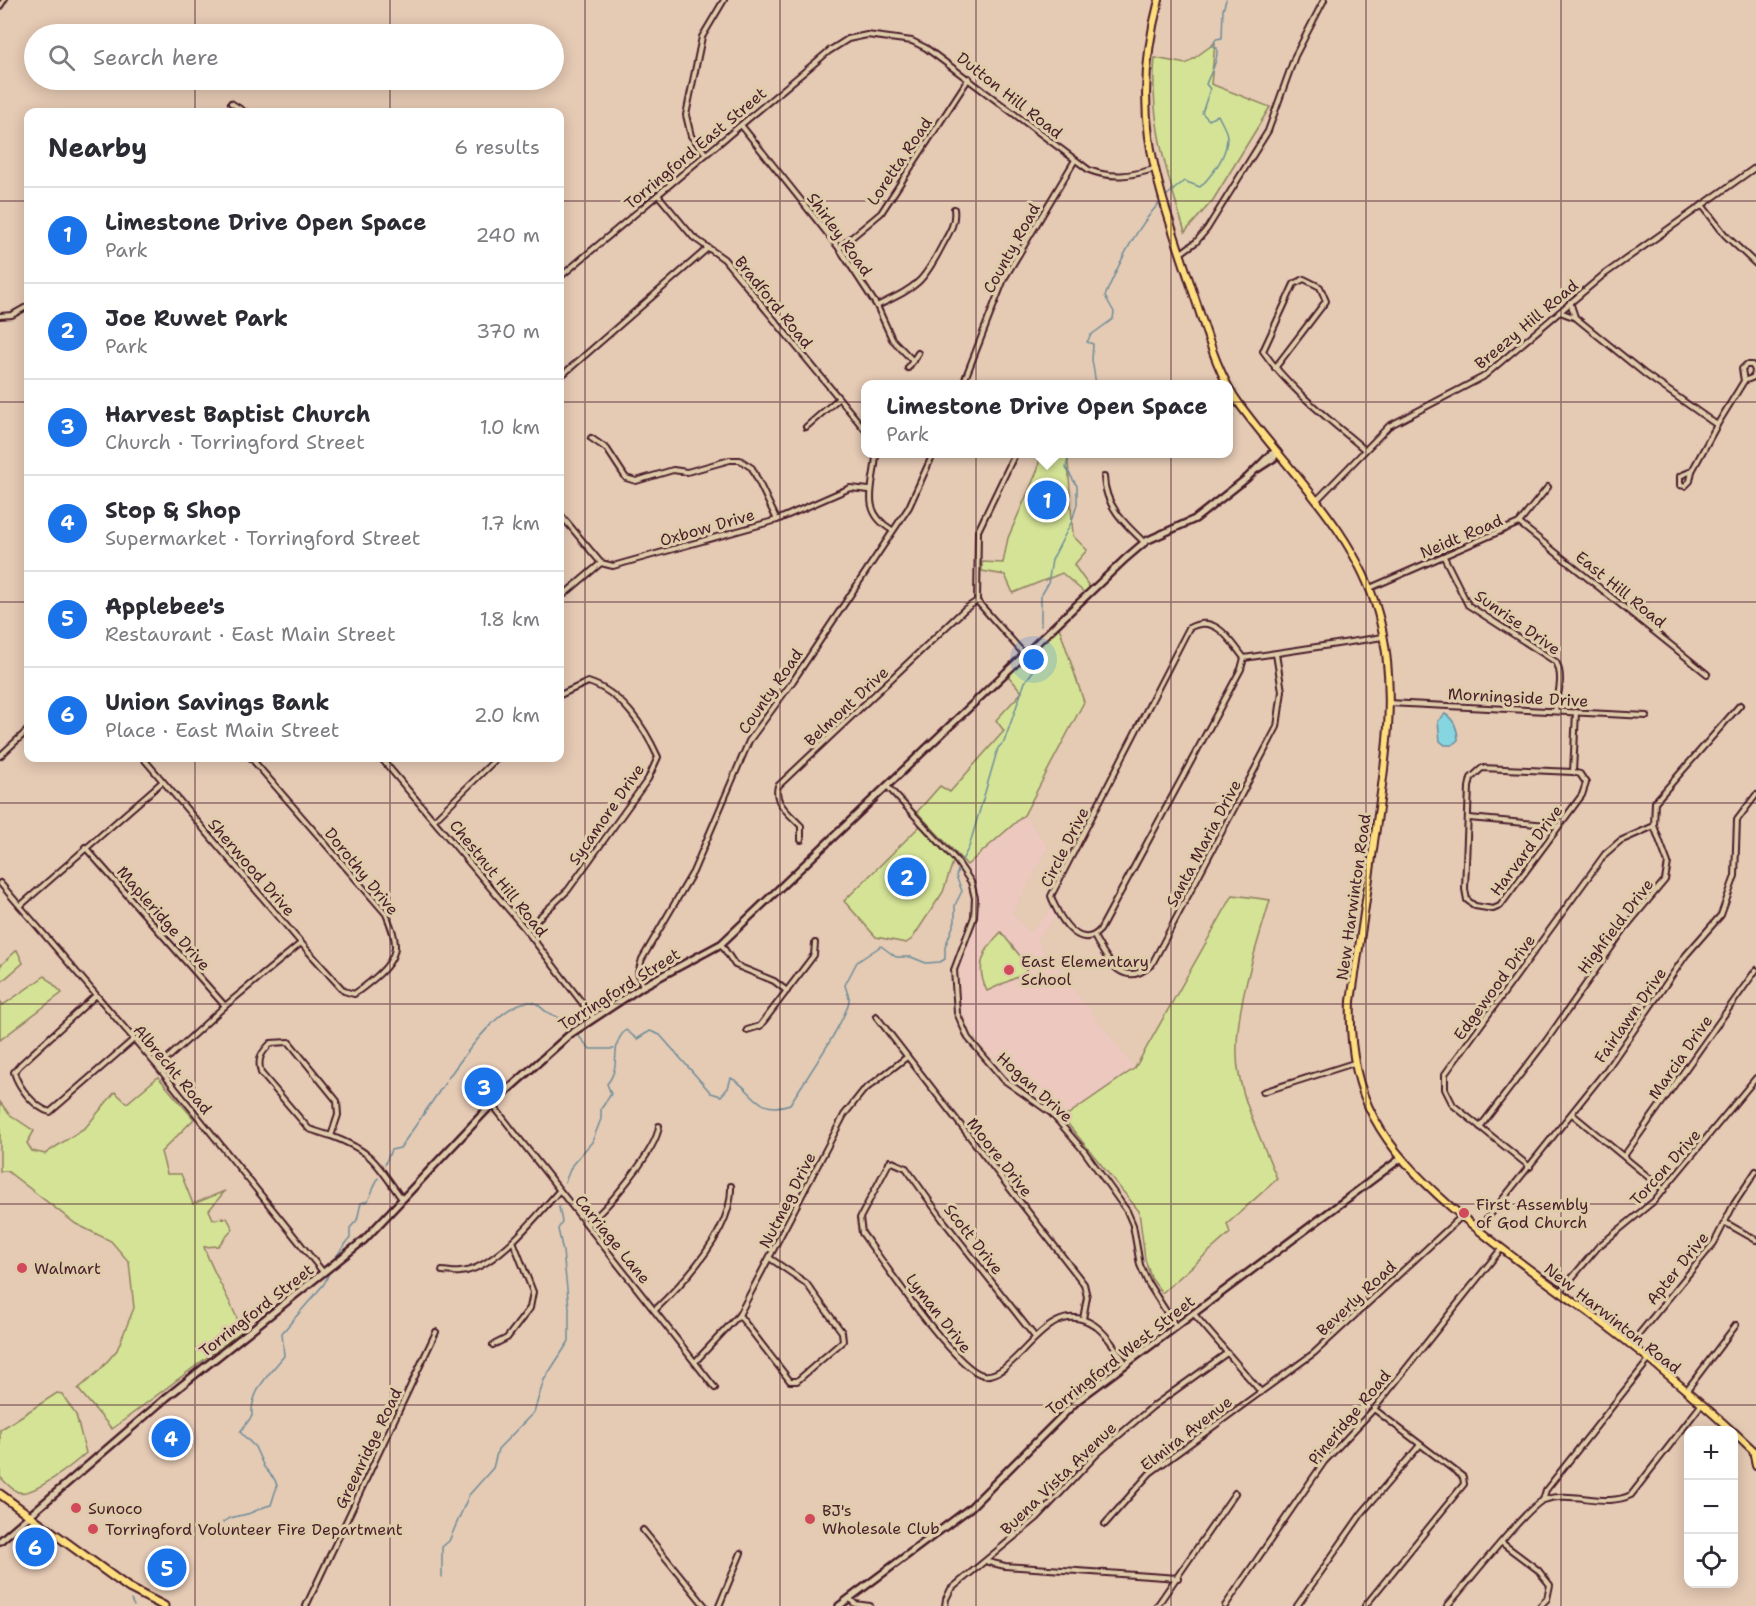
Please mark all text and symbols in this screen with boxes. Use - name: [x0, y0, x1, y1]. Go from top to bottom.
- search box: [24, 24, 564, 90]
- icon: search: [45, 41, 78, 74]
- text: Search here: [93, 43, 219, 72]
- street label: Dutton Hill Road: [952, 47, 1067, 143]
- street label: Torringford East Street: [620, 83, 771, 214]
- street label: Loretta Road: [862, 113, 937, 210]
- text: Nearby: [48, 130, 147, 165]
- text: 6 results: [454, 134, 540, 160]
- street label: Shirley Road: [802, 188, 877, 280]
- street label: County Road: [978, 200, 1045, 297]
- text: Limestone Drive Open Space: [105, 208, 426, 237]
- text: 1: [63, 222, 72, 248]
- text: 240 m: [475, 222, 540, 248]
- text: Park: [105, 237, 148, 263]
- street label: Bradford Road: [730, 252, 817, 353]
- street label: Breezy Hill Road: [1470, 275, 1582, 374]
- text: Joe Ruwet Park: [105, 304, 288, 333]
- text: 2: [61, 318, 75, 344]
- text: 370 m: [476, 318, 540, 344]
- text: Park: [105, 333, 148, 359]
- popup: [861, 380, 1233, 458]
- text: Limestone Drive Open Space: [886, 392, 1208, 421]
- text: Harvest Baptist Church: [105, 400, 370, 429]
- text: 3: [61, 414, 75, 440]
- text: 1.0 km: [480, 414, 540, 440]
- text: Park: [886, 421, 929, 447]
- text: Church · Torringford Street: [105, 429, 365, 455]
- pin: 1: [1028, 478, 1066, 522]
- text: Stop & Shop: [105, 496, 241, 525]
- street label: Oxbow Drive: [657, 504, 757, 551]
- text: 4: [61, 510, 75, 536]
- text: 1.7 km: [481, 510, 540, 536]
- street label: Neidt Road: [1417, 510, 1506, 563]
- text: Supermarket · Torringford Street: [105, 525, 421, 551]
- street label: East Hill Road: [1571, 546, 1670, 632]
- street label: Sunrise Drive: [1471, 585, 1565, 660]
- text: Applebee's: [105, 592, 225, 621]
- text: 5: [61, 606, 74, 632]
- text: 1.8 km: [480, 606, 540, 632]
- text: Restaurant · East Main Street: [105, 621, 396, 647]
- street label: County Road: [733, 645, 808, 738]
- your location: [1019, 645, 1048, 674]
- street label: Belmont Drive: [800, 662, 893, 751]
- street label: Morningside Drive: [1447, 683, 1589, 712]
- text: Union Savings Bank: [105, 688, 329, 717]
- text: 6: [61, 702, 75, 728]
- text: 2.0 km: [474, 702, 540, 728]
- text: Place · East Main Street: [105, 717, 340, 743]
- street label: Sycamore Drive: [564, 760, 649, 869]
- street label: Santa Maria Drive: [1161, 776, 1246, 911]
- street label: Harvard Drive: [1485, 801, 1567, 900]
- street label: Circle Drive: [1035, 804, 1094, 891]
- street label: New Harwinton Road: [1331, 812, 1376, 982]
- street label: Sherwood Drive: [203, 814, 300, 921]
- street label: Chestnut Hill Road: [445, 815, 552, 941]
- street label: Dorothy Drive: [320, 823, 403, 919]
- pin: 2: [888, 854, 926, 900]
- street label: Mapleridge Drive: [112, 861, 215, 975]
- street label: Highfield Drive: [1573, 874, 1658, 978]
- street label: Edgewood Drive: [1449, 930, 1540, 1044]
- street label: Torringford Street: [555, 944, 684, 1035]
- place label: East Elementary School: [1021, 951, 1149, 990]
- marker: East Elementary School: [1002, 963, 1016, 977]
- street label: Fairlawn Drive: [1590, 963, 1671, 1067]
- street label: Marcia Drive: [1644, 1011, 1717, 1104]
- street label: Albrecht Road: [129, 1020, 216, 1119]
- street label: Hogan Drive: [992, 1048, 1077, 1127]
- pin: 3: [464, 1064, 504, 1110]
- street label: Moore Drive: [962, 1113, 1037, 1201]
- street label: Torcon Drive: [1625, 1125, 1705, 1210]
- street label: Nutmeg Drive: [754, 1149, 821, 1252]
- street label: Carriage Lane: [570, 1190, 655, 1288]
- place label: First Assembly of God Church: [1476, 1194, 1589, 1233]
- street label: Scott Drive: [939, 1200, 1008, 1279]
- marker: First Assembly of God Church: [1457, 1206, 1471, 1220]
- street label: Apter Drive: [1641, 1227, 1713, 1309]
- street label: Beverly Road: [1312, 1256, 1401, 1341]
- place label: Walmart: [34, 1258, 101, 1279]
- street label: New Harwinton Road: [1540, 1258, 1685, 1378]
- street label: Torringford Street: [195, 1259, 318, 1362]
- marker: Walmart: [15, 1261, 29, 1275]
- street label: Lyman Drive: [901, 1269, 976, 1357]
- street label: Torringford West Street: [1042, 1291, 1199, 1420]
- street label: Pineridge Road: [1304, 1365, 1395, 1469]
- street label: Greenridge Road: [330, 1384, 407, 1512]
- street label: Elmira Avenue: [1136, 1391, 1236, 1476]
- pin: 4: [152, 1416, 190, 1460]
- street label: Buena Vista Avenue: [996, 1417, 1121, 1539]
- map controls: [1684, 1426, 1738, 1588]
- button: +: [1684, 1426, 1738, 1480]
- button: −: [1684, 1480, 1738, 1534]
- place label: Sunoco: [88, 1498, 142, 1519]
- place label: BJ's Wholesale Club: [822, 1500, 940, 1539]
- marker: Sunoco: [69, 1501, 83, 1515]
- marker: BJ's Wholesale Club: [803, 1512, 817, 1526]
- place label: Torringford Volunteer Fire Department: [105, 1519, 403, 1540]
- marker: Torringford Volunteer Fire Department: [86, 1522, 100, 1536]
- pin: 6: [15, 1524, 54, 1570]
- button: locate: [1684, 1534, 1738, 1588]
- pin: 5: [148, 1546, 186, 1590]

